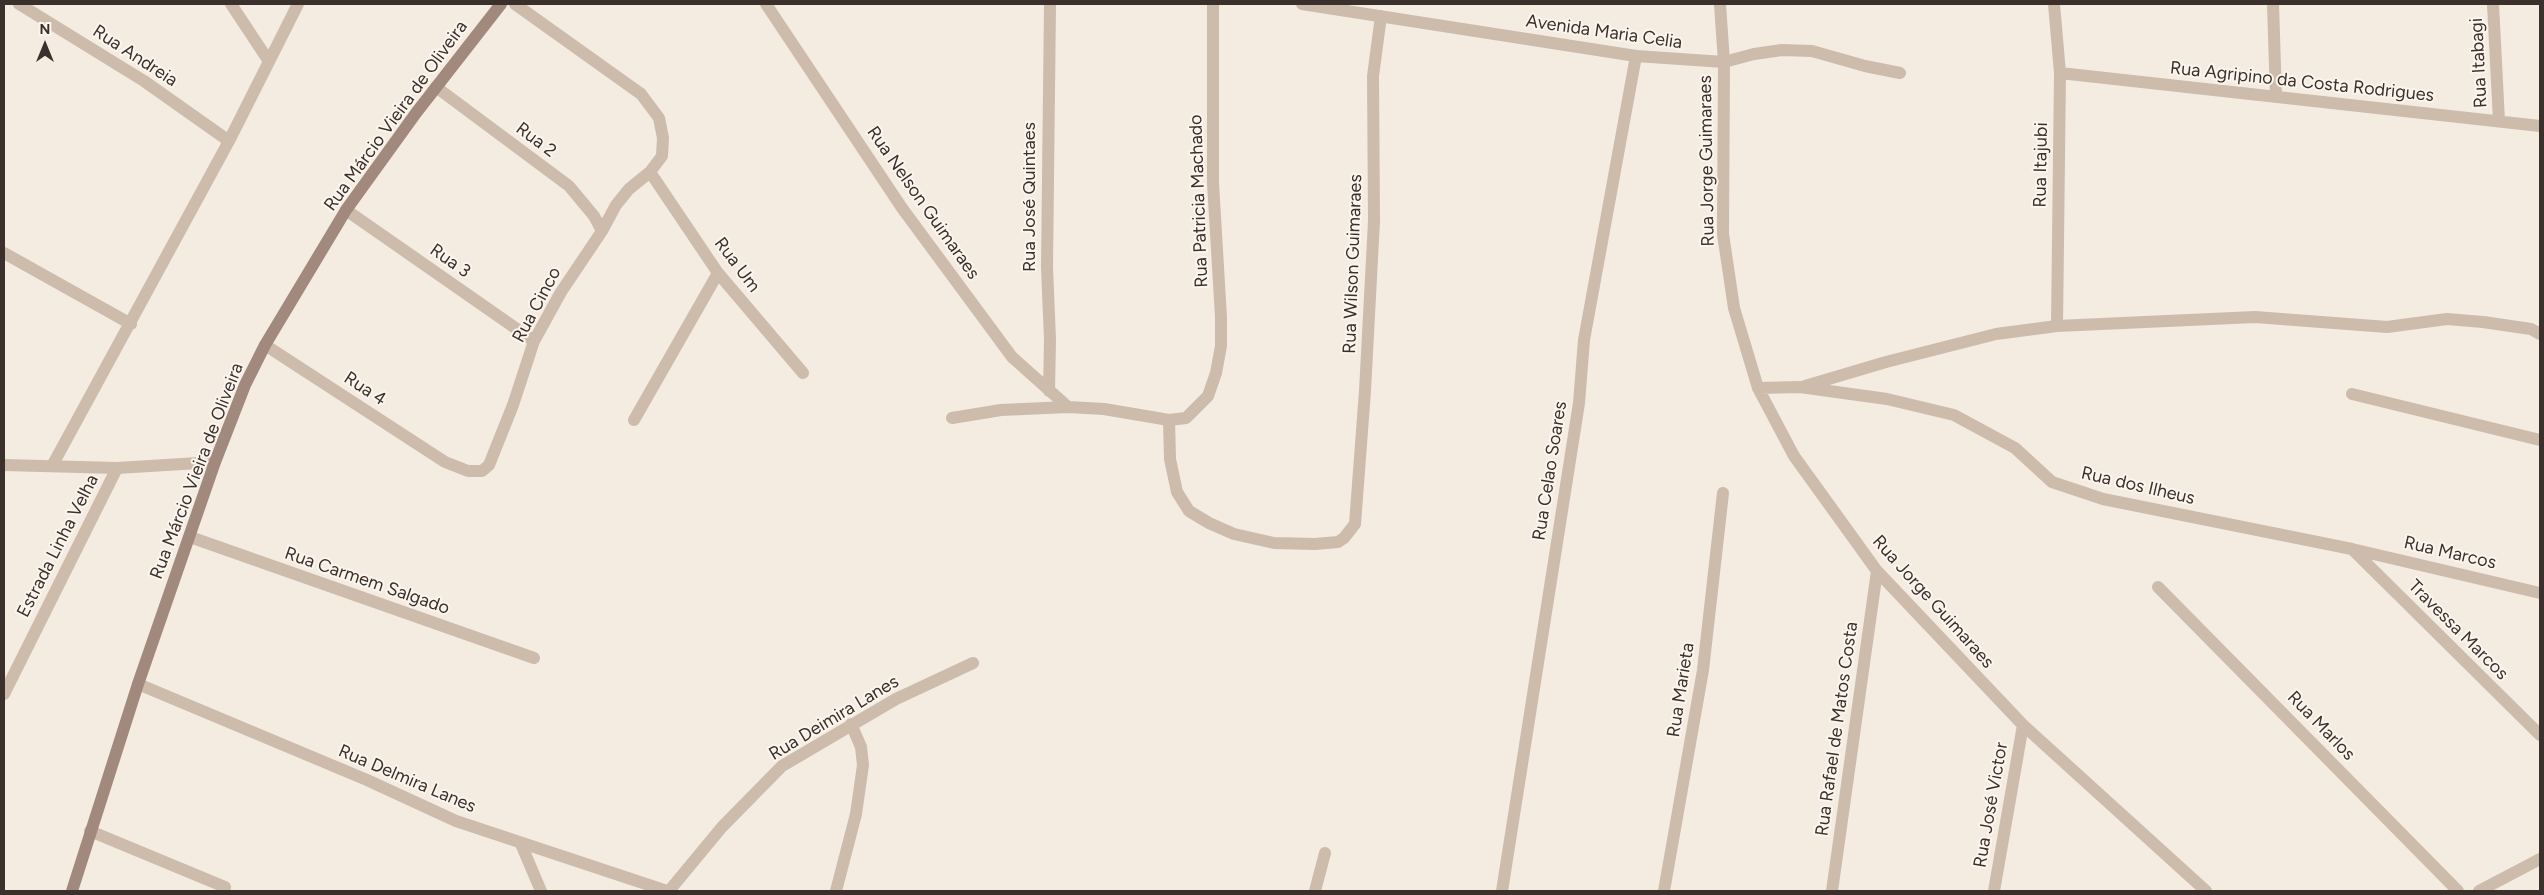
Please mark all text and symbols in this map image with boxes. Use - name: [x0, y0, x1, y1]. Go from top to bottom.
- street label: Avenida Maria Celia: [1524, 10, 1684, 54]
- street label: Rua Márcio Vieira de Oliveira: [320, 17, 472, 215]
- street label: Rua Itabagi: [2466, 17, 2492, 109]
- north arrow: [20, 20, 70, 70]
- text: N: [40, 21, 50, 38]
- street label: Rua Andreia: [88, 21, 182, 91]
- street label: Rua Agripino da Costa Rodrigues: [2169, 57, 2435, 107]
- street label: Rua Jorge Guimaraes: [1695, 75, 1719, 247]
- street label: Rua Patricia Machado: [1185, 114, 1213, 288]
- street label: Rua 2: [512, 118, 560, 162]
- street label: Rua Nelson Guimaraes: [862, 122, 984, 284]
- street label: Rua José Quintaes: [1019, 122, 1041, 272]
- street label: Rua Itajubi: [2029, 122, 2053, 208]
- street label: Rua Wilson Guimaraes: [1339, 174, 1367, 354]
- street label: Rua Um: [709, 233, 765, 297]
- street label: Rua 3: [425, 239, 475, 283]
- street label: Rua Cinco: [508, 264, 566, 346]
- street label: Rua Márcio Vieira de Oliveira: [146, 360, 248, 582]
- street label: Rua 4: [340, 367, 390, 411]
- street label: Rua Celao Soares: [1528, 400, 1572, 542]
- street label: Rua dos Ilheus: [2079, 462, 2197, 510]
- street label: Estrada Linha Velha: [13, 471, 103, 621]
- street label: Rua Jorge Guimaraes: [1868, 531, 1998, 673]
- street label: Rua Marcos: [2402, 532, 2498, 574]
- street label: Rua Carmem Salgado: [282, 543, 452, 619]
- street label: Travessa Marcos: [2403, 575, 2513, 685]
- street label: Rua Rafael de Matos Costa: [1811, 620, 1863, 838]
- street label: Rua Marieta: [1663, 641, 1699, 739]
- street label: Rua Deimira Lanes: [765, 671, 903, 765]
- street label: Rua Marlos: [2283, 687, 2359, 765]
- street label: Rua Delmira Lanes: [335, 740, 479, 818]
- street label: Rua José Victor: [1969, 741, 2013, 869]

